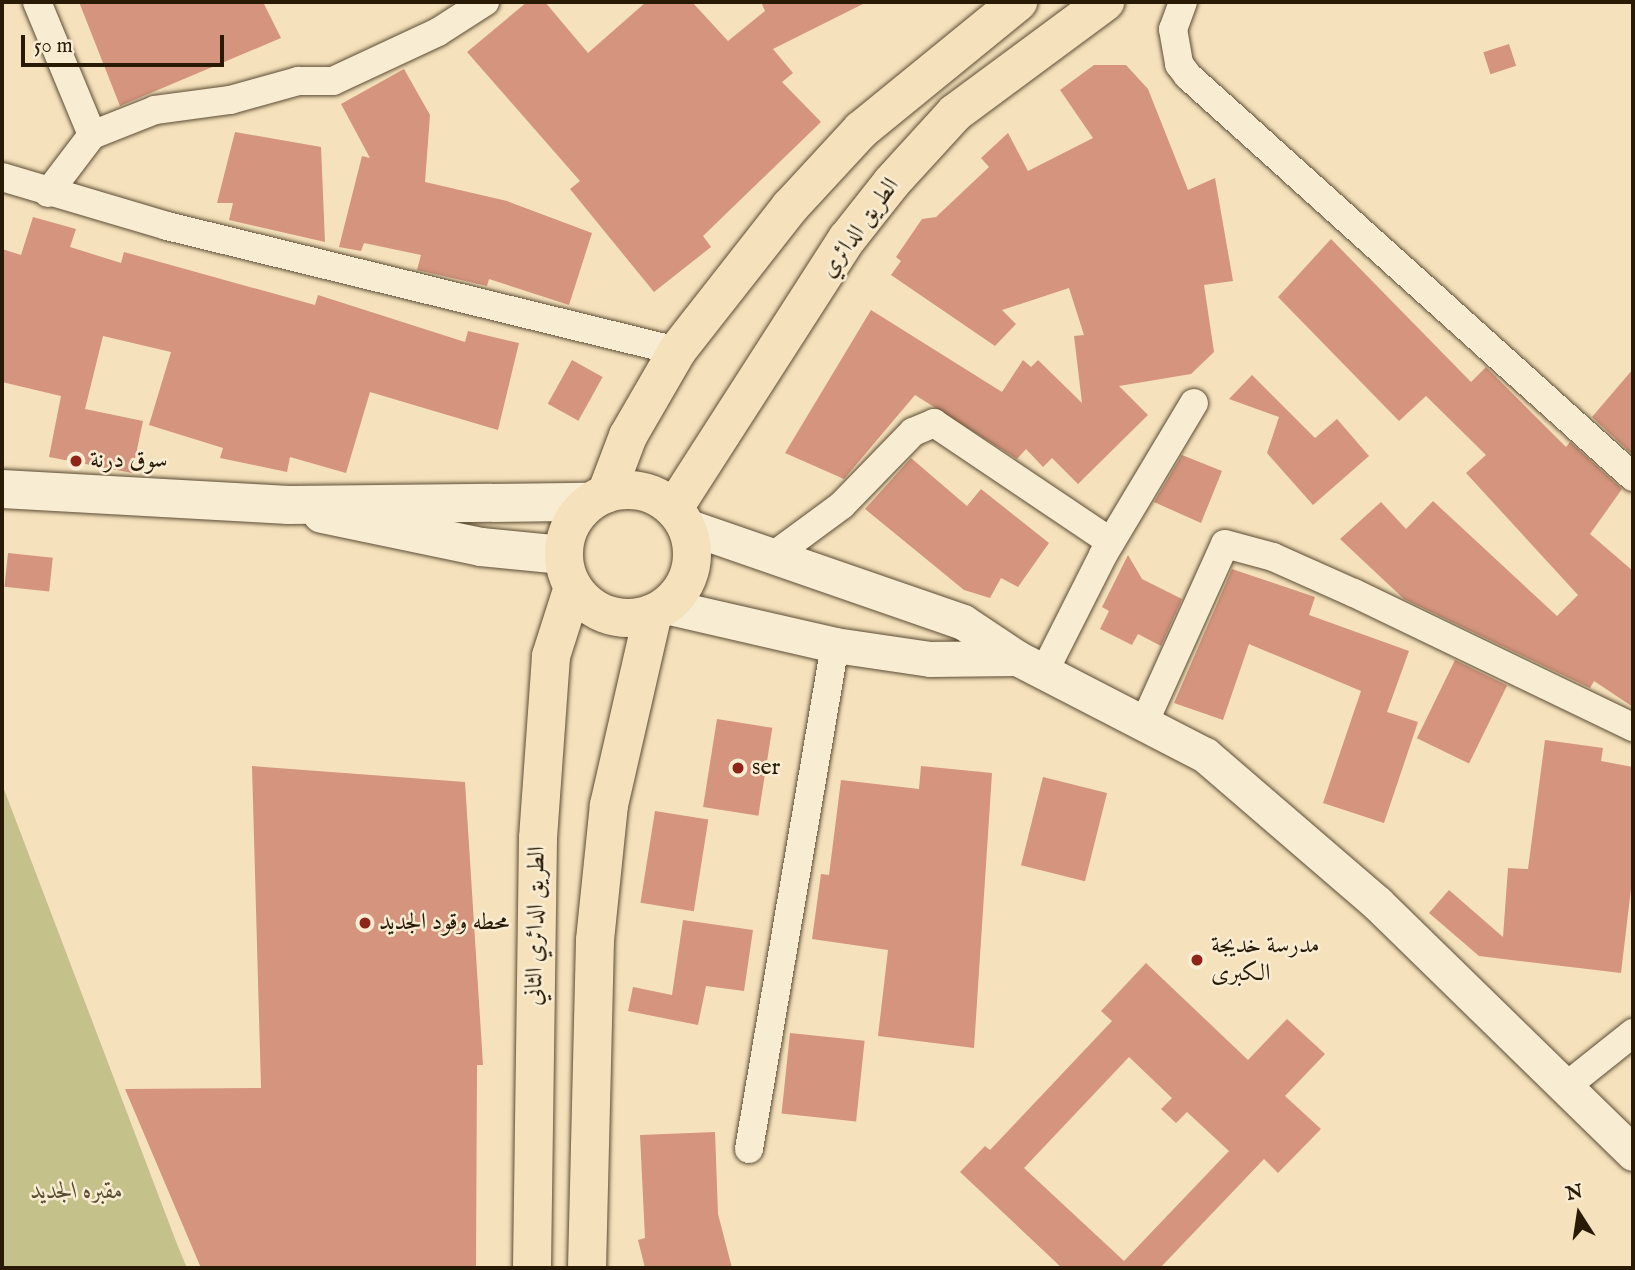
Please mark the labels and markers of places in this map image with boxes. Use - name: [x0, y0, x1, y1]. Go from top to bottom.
- place label: سوق درنة: [90, 447, 168, 475]
- marker: سوق درنة: [68, 453, 84, 469]
- place label: ser: [752, 754, 780, 782]
- marker: ser: [730, 760, 746, 776]
- place label: محطه وقود الجديد: [379, 909, 509, 937]
- marker: محطه وقود الجديد: [357, 915, 373, 931]
- place label: مدرسة خديجة الكبرى: [1211, 932, 1320, 988]
- marker: مدرسة خديجة الكبرى: [1189, 952, 1205, 968]

